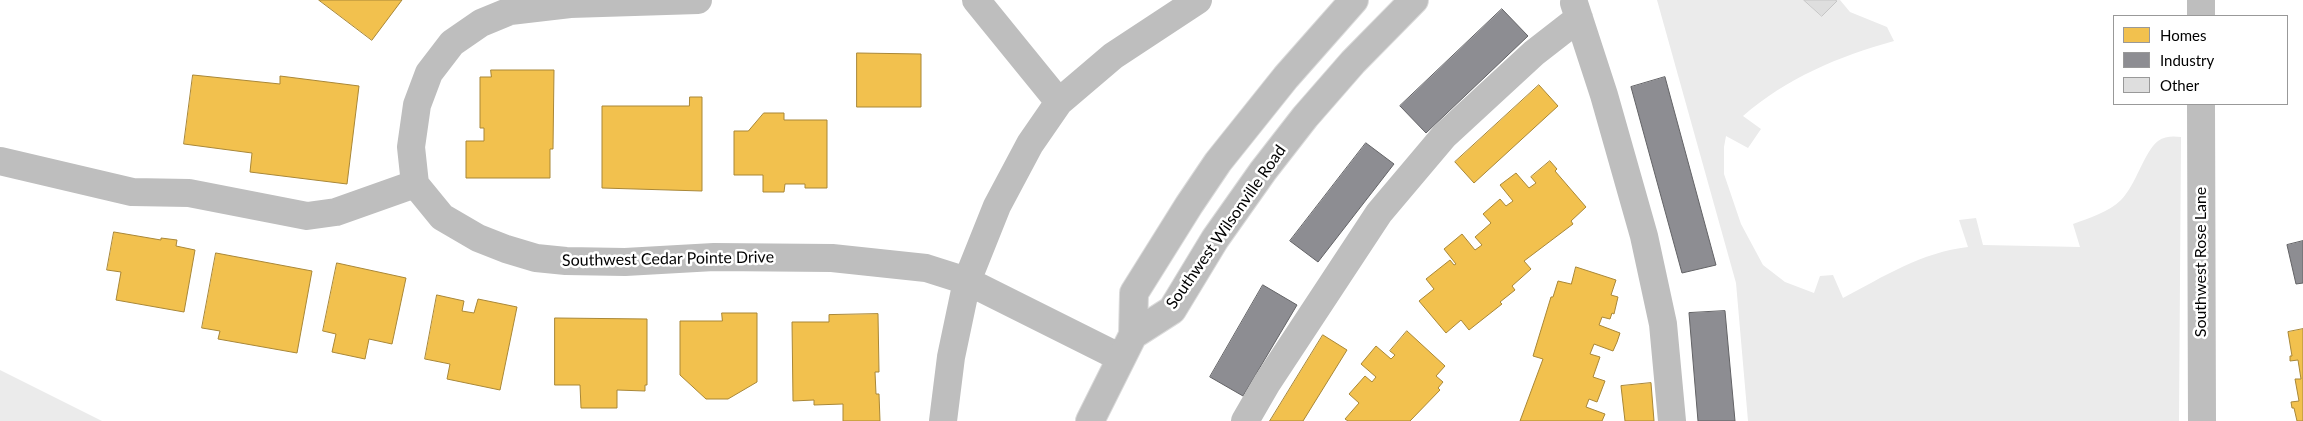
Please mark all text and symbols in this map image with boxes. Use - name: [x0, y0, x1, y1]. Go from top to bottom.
- legend: [2113, 15, 2288, 105]
- text: Homes: [2160, 26, 2206, 44]
- text: Industry: [2160, 51, 2214, 69]
- text: Other: [2160, 76, 2199, 94]
- street label: Southwest Wilsonville Road: [1162, 141, 1290, 313]
- street label: Southwest Rose Lane: [2191, 187, 2211, 337]
- street label: Southwest Cedar Pointe Drive: [562, 248, 774, 270]

